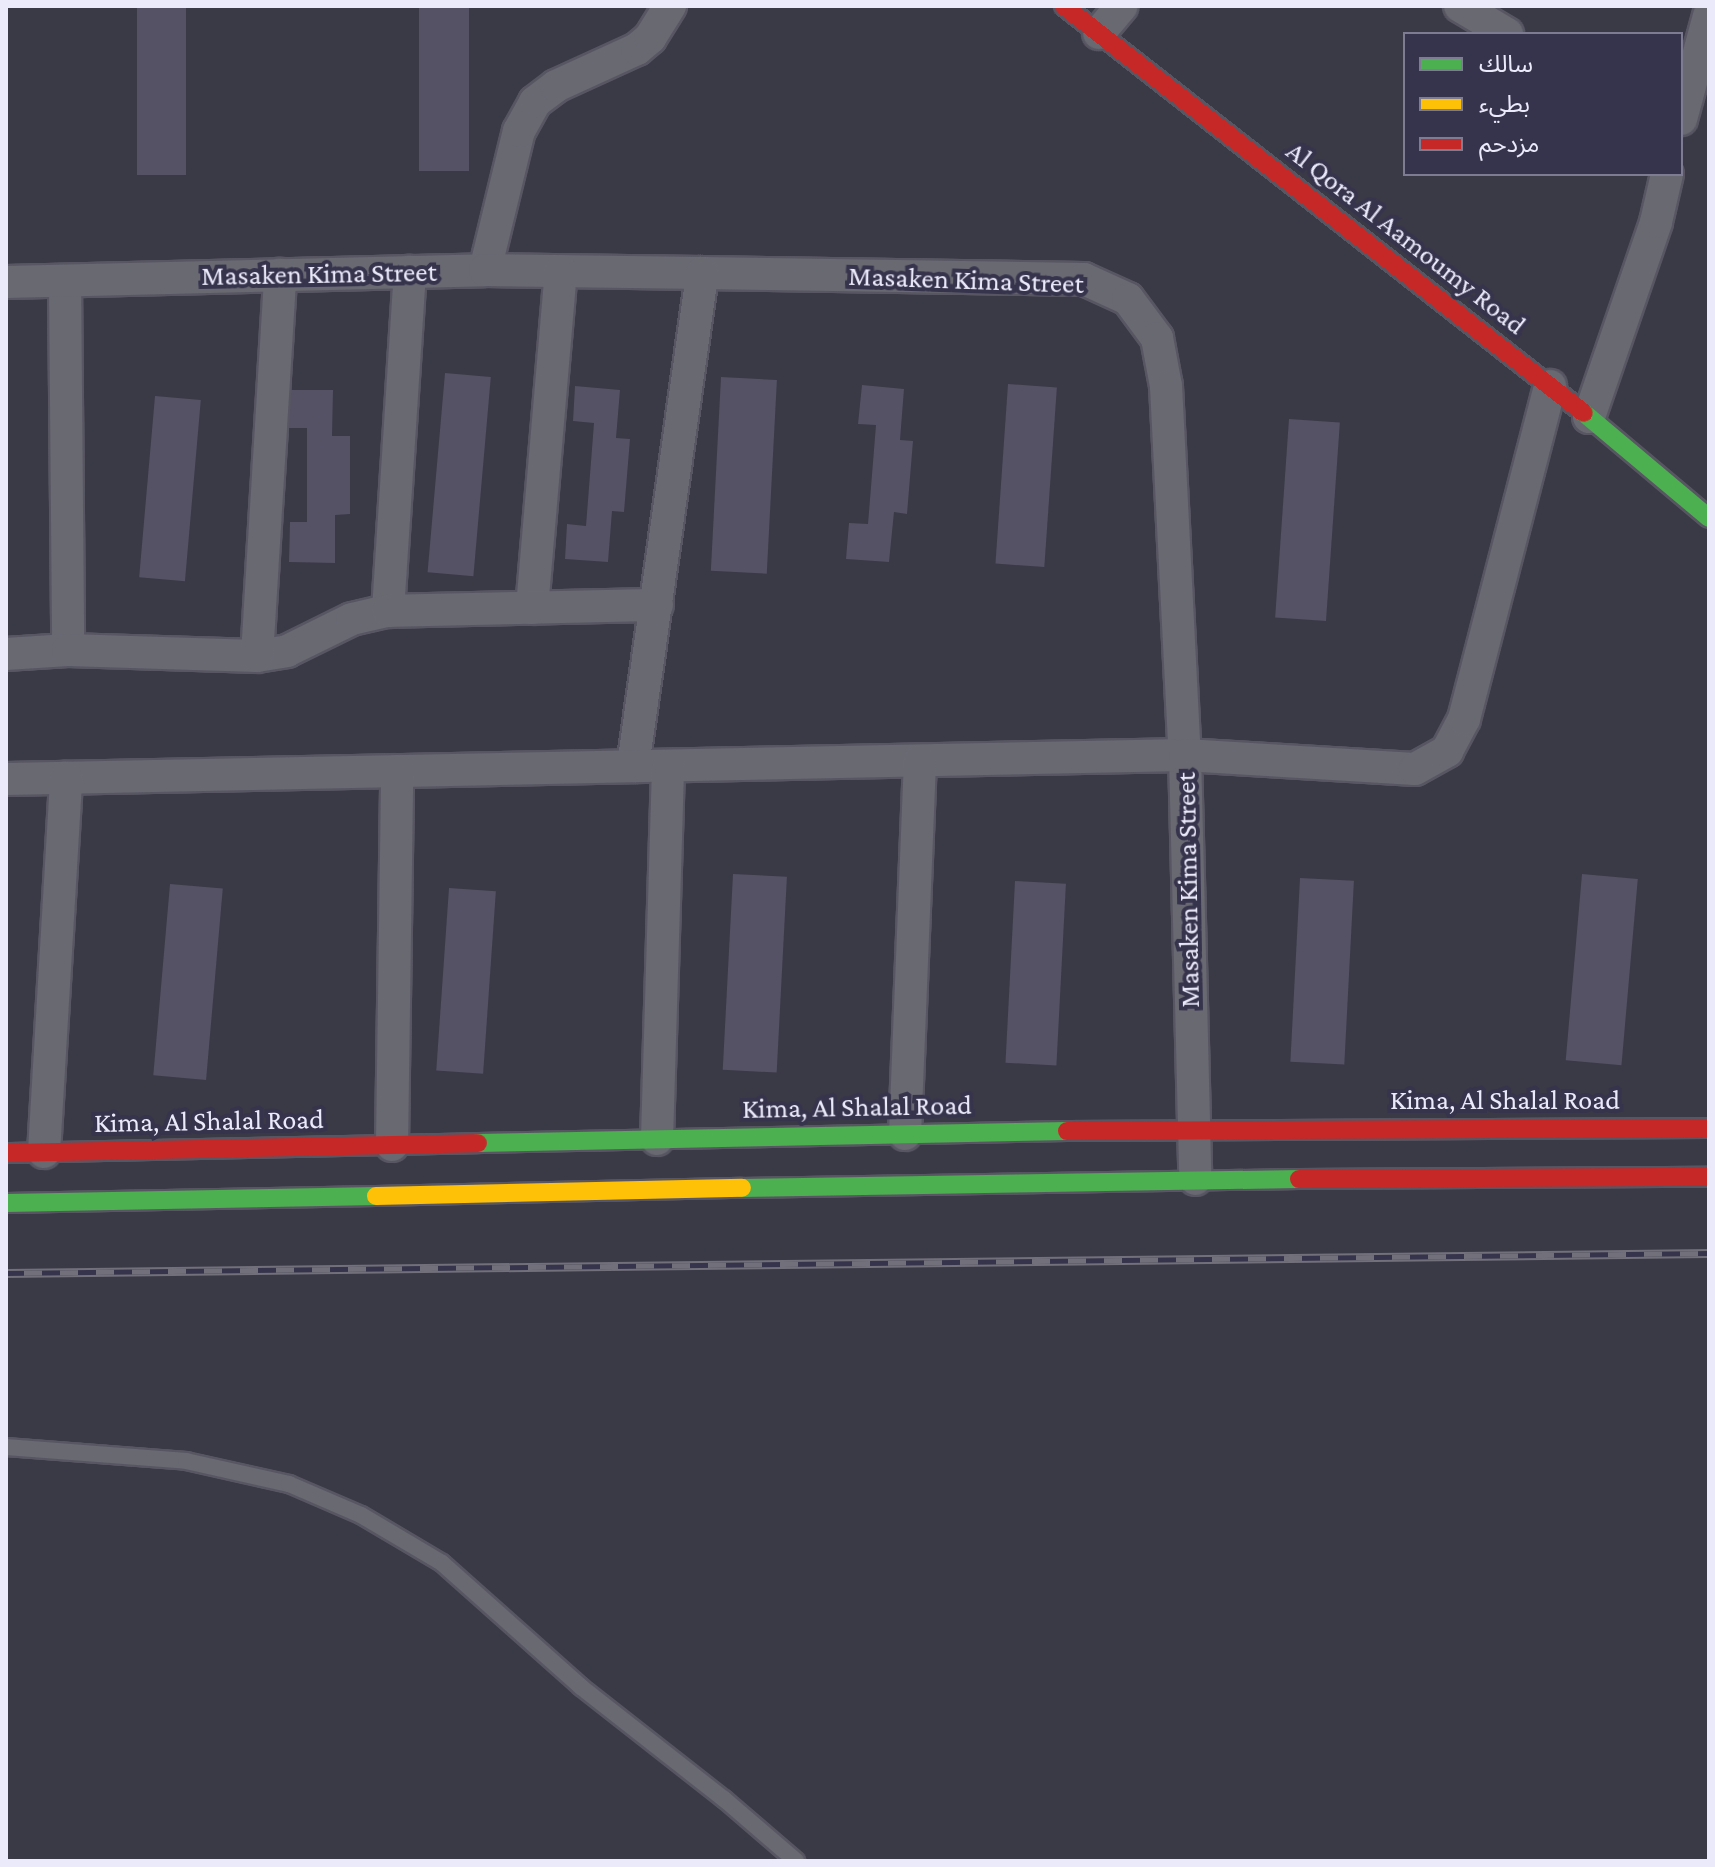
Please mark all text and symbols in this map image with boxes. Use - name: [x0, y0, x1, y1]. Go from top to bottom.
- legend: [1403, 32, 1683, 176]
- text: سالك: [1479, 50, 1533, 77]
- text: بطيء: [1479, 90, 1530, 117]
- text: مزدحم: [1479, 130, 1539, 157]
- street label: Al Qora Al Aamoumy Road: [1280, 134, 1532, 342]
- street label: Masaken Kima Street: [201, 255, 437, 293]
- street label: Masaken Kima Street: [848, 259, 1084, 301]
- street label: Masaken Kima Street: [1169, 772, 1207, 1008]
- street label: Kima, Al Shalal Road: [1390, 1083, 1620, 1117]
- street label: Kima, Al Shalal Road: [742, 1088, 972, 1126]
- street label: Kima, Al Shalal Road: [94, 1102, 324, 1140]

